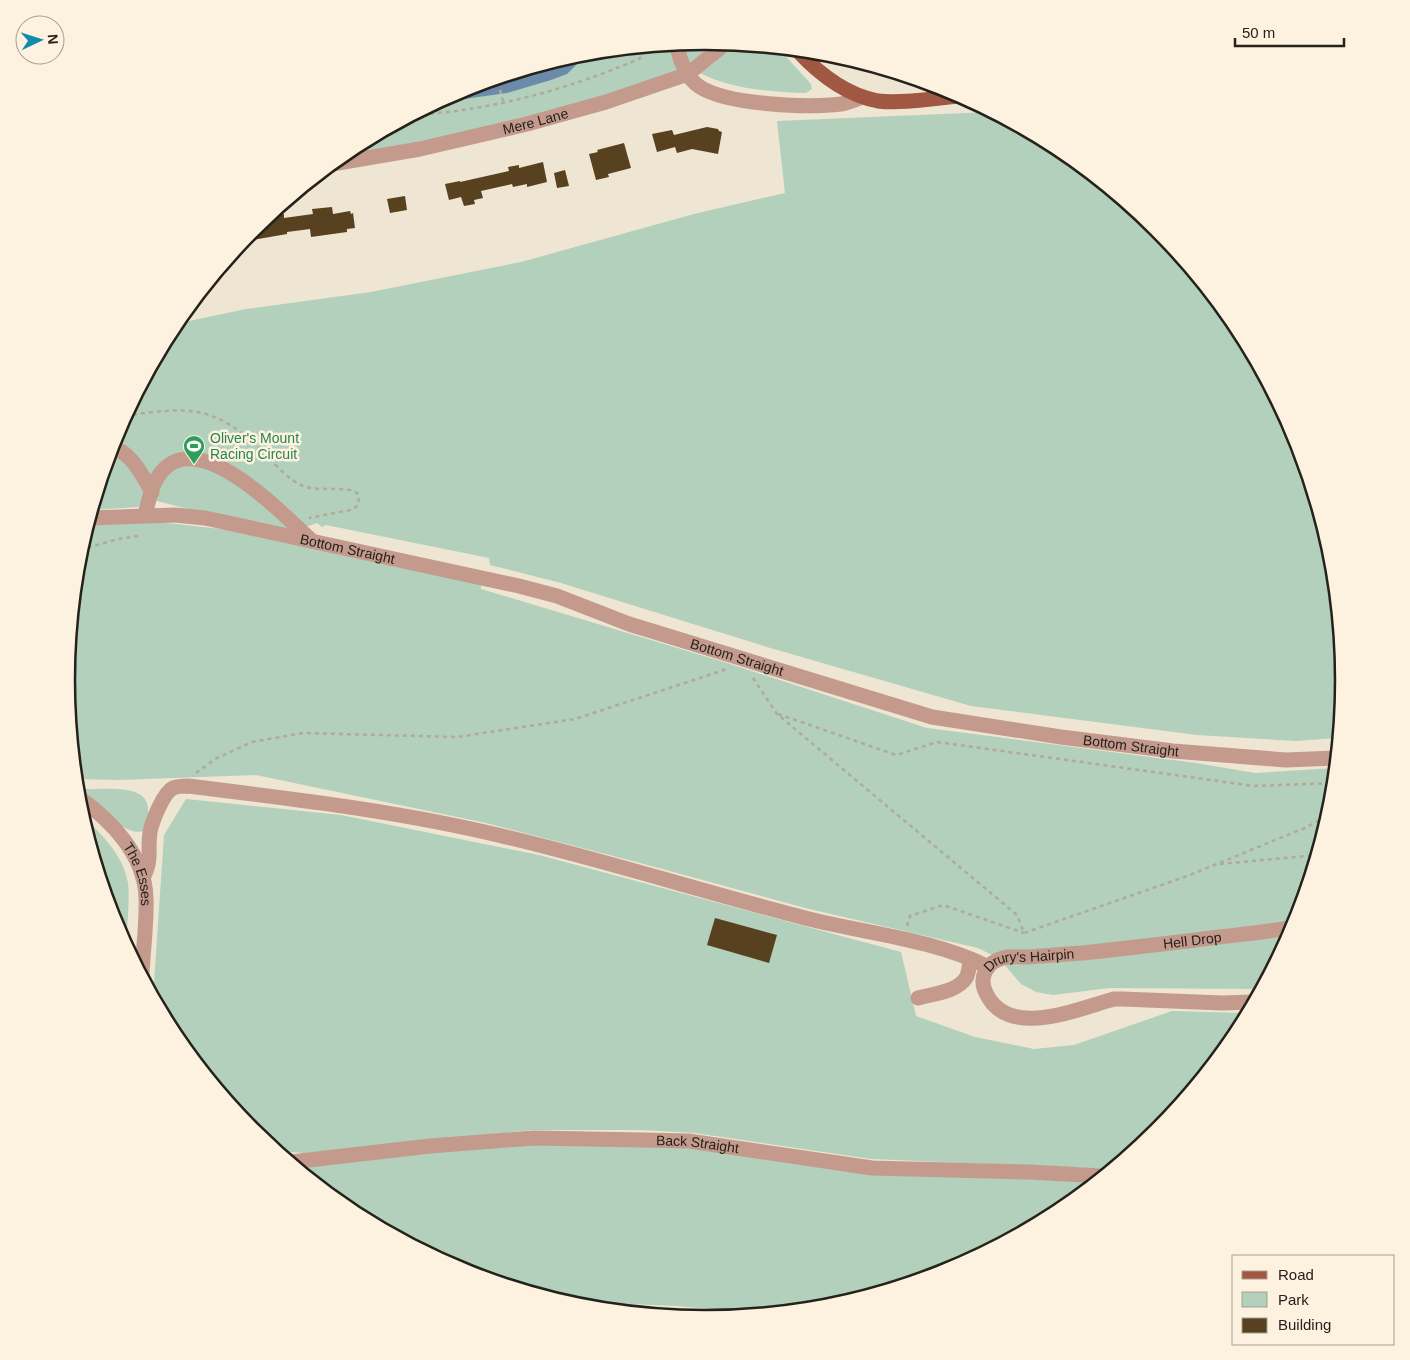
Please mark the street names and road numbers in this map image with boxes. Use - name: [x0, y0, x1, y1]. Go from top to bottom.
- street label: Mere Lane: [501, 105, 570, 137]
- street label: Bottom Straight: [299, 531, 396, 567]
- street label: Bottom Straight: [688, 635, 786, 679]
- street label: Bottom Straight: [1082, 732, 1180, 759]
- street label: The Esses: [120, 839, 154, 906]
- street label: Hell Drop: [1162, 929, 1223, 952]
- street label: Drury's Hairpin: [980, 946, 1075, 975]
- street label: Back Straight: [656, 1132, 740, 1156]

